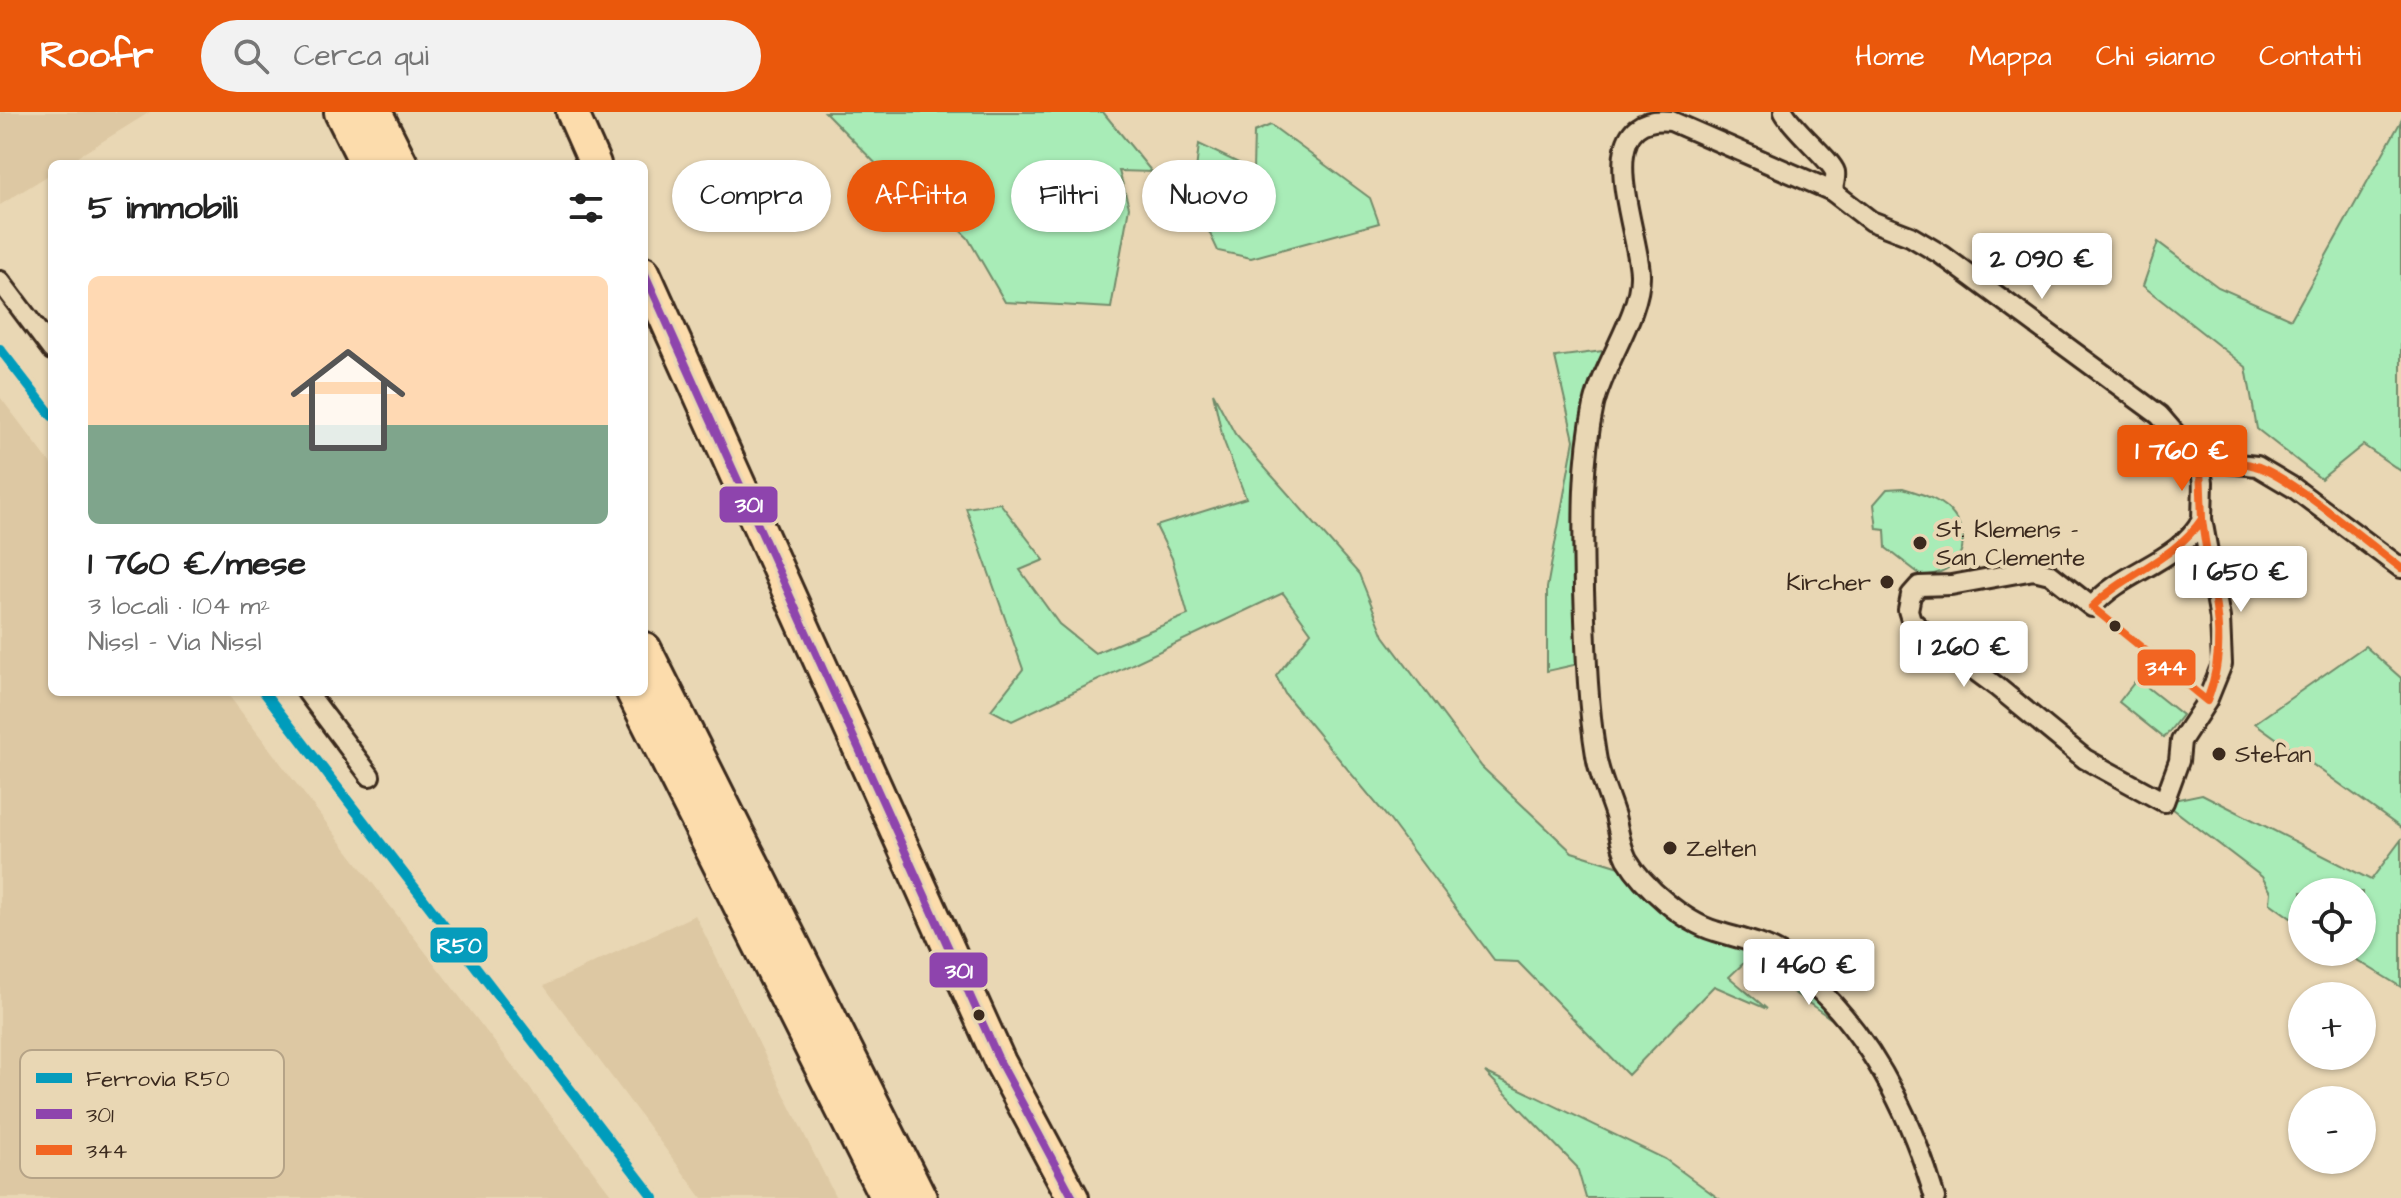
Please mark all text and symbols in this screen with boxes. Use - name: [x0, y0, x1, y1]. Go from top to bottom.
- search box: [201, 20, 761, 92]
- text: Roofr: [40, 30, 153, 82]
- icon: search: [229, 34, 273, 78]
- text: Cerca qui: [293, 35, 429, 77]
- text: Home: [1855, 37, 1925, 76]
- text: Mappa: [1969, 37, 2052, 76]
- text: Chi siamo: [2096, 37, 2215, 76]
- text: Contatti: [2259, 37, 2361, 76]
- chip: Compra: [672, 160, 831, 232]
- chip: Affitta: [847, 160, 995, 232]
- chip: Filtri: [1011, 160, 1126, 232]
- chip: Nuovo: [1142, 160, 1276, 232]
- text: 5 immobili: [88, 184, 238, 232]
- icon: filters: [564, 186, 608, 230]
- pin: 2 090 €: [1968, 233, 2116, 301]
- text: 2 090 €: [1990, 241, 2094, 277]
- icon: home: [276, 328, 420, 472]
- pin: 1 760 €: [2108, 425, 2256, 493]
- text: 1 760 €: [2135, 433, 2229, 469]
- line badge: 301: [718, 485, 779, 524]
- text: 301: [734, 490, 763, 521]
- place label: St. Klemens - San Clemente: [1936, 513, 2085, 575]
- marker: St. Klemens - San Clemente: [1911, 534, 1929, 552]
- text: 1 760 €/mese: [88, 540, 306, 588]
- pin: 1 650 €: [2167, 546, 2315, 614]
- text: 1 650 €: [2193, 554, 2289, 590]
- place label: Kircher: [1786, 566, 1871, 600]
- marker: Kircher: [1878, 573, 1896, 591]
- text: 3 locali · 104 m²: [88, 588, 270, 624]
- unlabelled marker: [2107, 618, 2123, 634]
- pin: 1 260 €: [1890, 621, 2038, 689]
- text: Nissl - Via Nissl: [88, 624, 262, 660]
- text: 1 260 €: [1918, 629, 2010, 665]
- line badge: 344: [2136, 648, 2197, 687]
- text: 344: [2144, 653, 2188, 684]
- place label: Stefan: [2235, 738, 2312, 772]
- marker: Stefan: [2210, 745, 2228, 763]
- place label: Zelten: [1686, 832, 1756, 866]
- marker: Zelten: [1661, 839, 1679, 857]
- map controls: [2288, 878, 2376, 1174]
- button: locate: [2288, 878, 2376, 966]
- line badge: R50: [429, 926, 489, 964]
- text: R50: [436, 931, 482, 962]
- pin: 1 460 €: [1735, 939, 1883, 1007]
- text: 1 460 €: [1761, 947, 1857, 983]
- line badge: 301: [928, 951, 989, 989]
- text: 301: [944, 956, 973, 987]
- button: +: [2288, 982, 2376, 1070]
- unlabelled marker: [971, 1007, 987, 1023]
- legend: [20, 1050, 284, 1178]
- text: Ferrovia R50: [86, 1064, 230, 1095]
- button: −: [2288, 1086, 2376, 1174]
- text: 301: [86, 1100, 114, 1131]
- text: 344: [86, 1136, 127, 1167]

